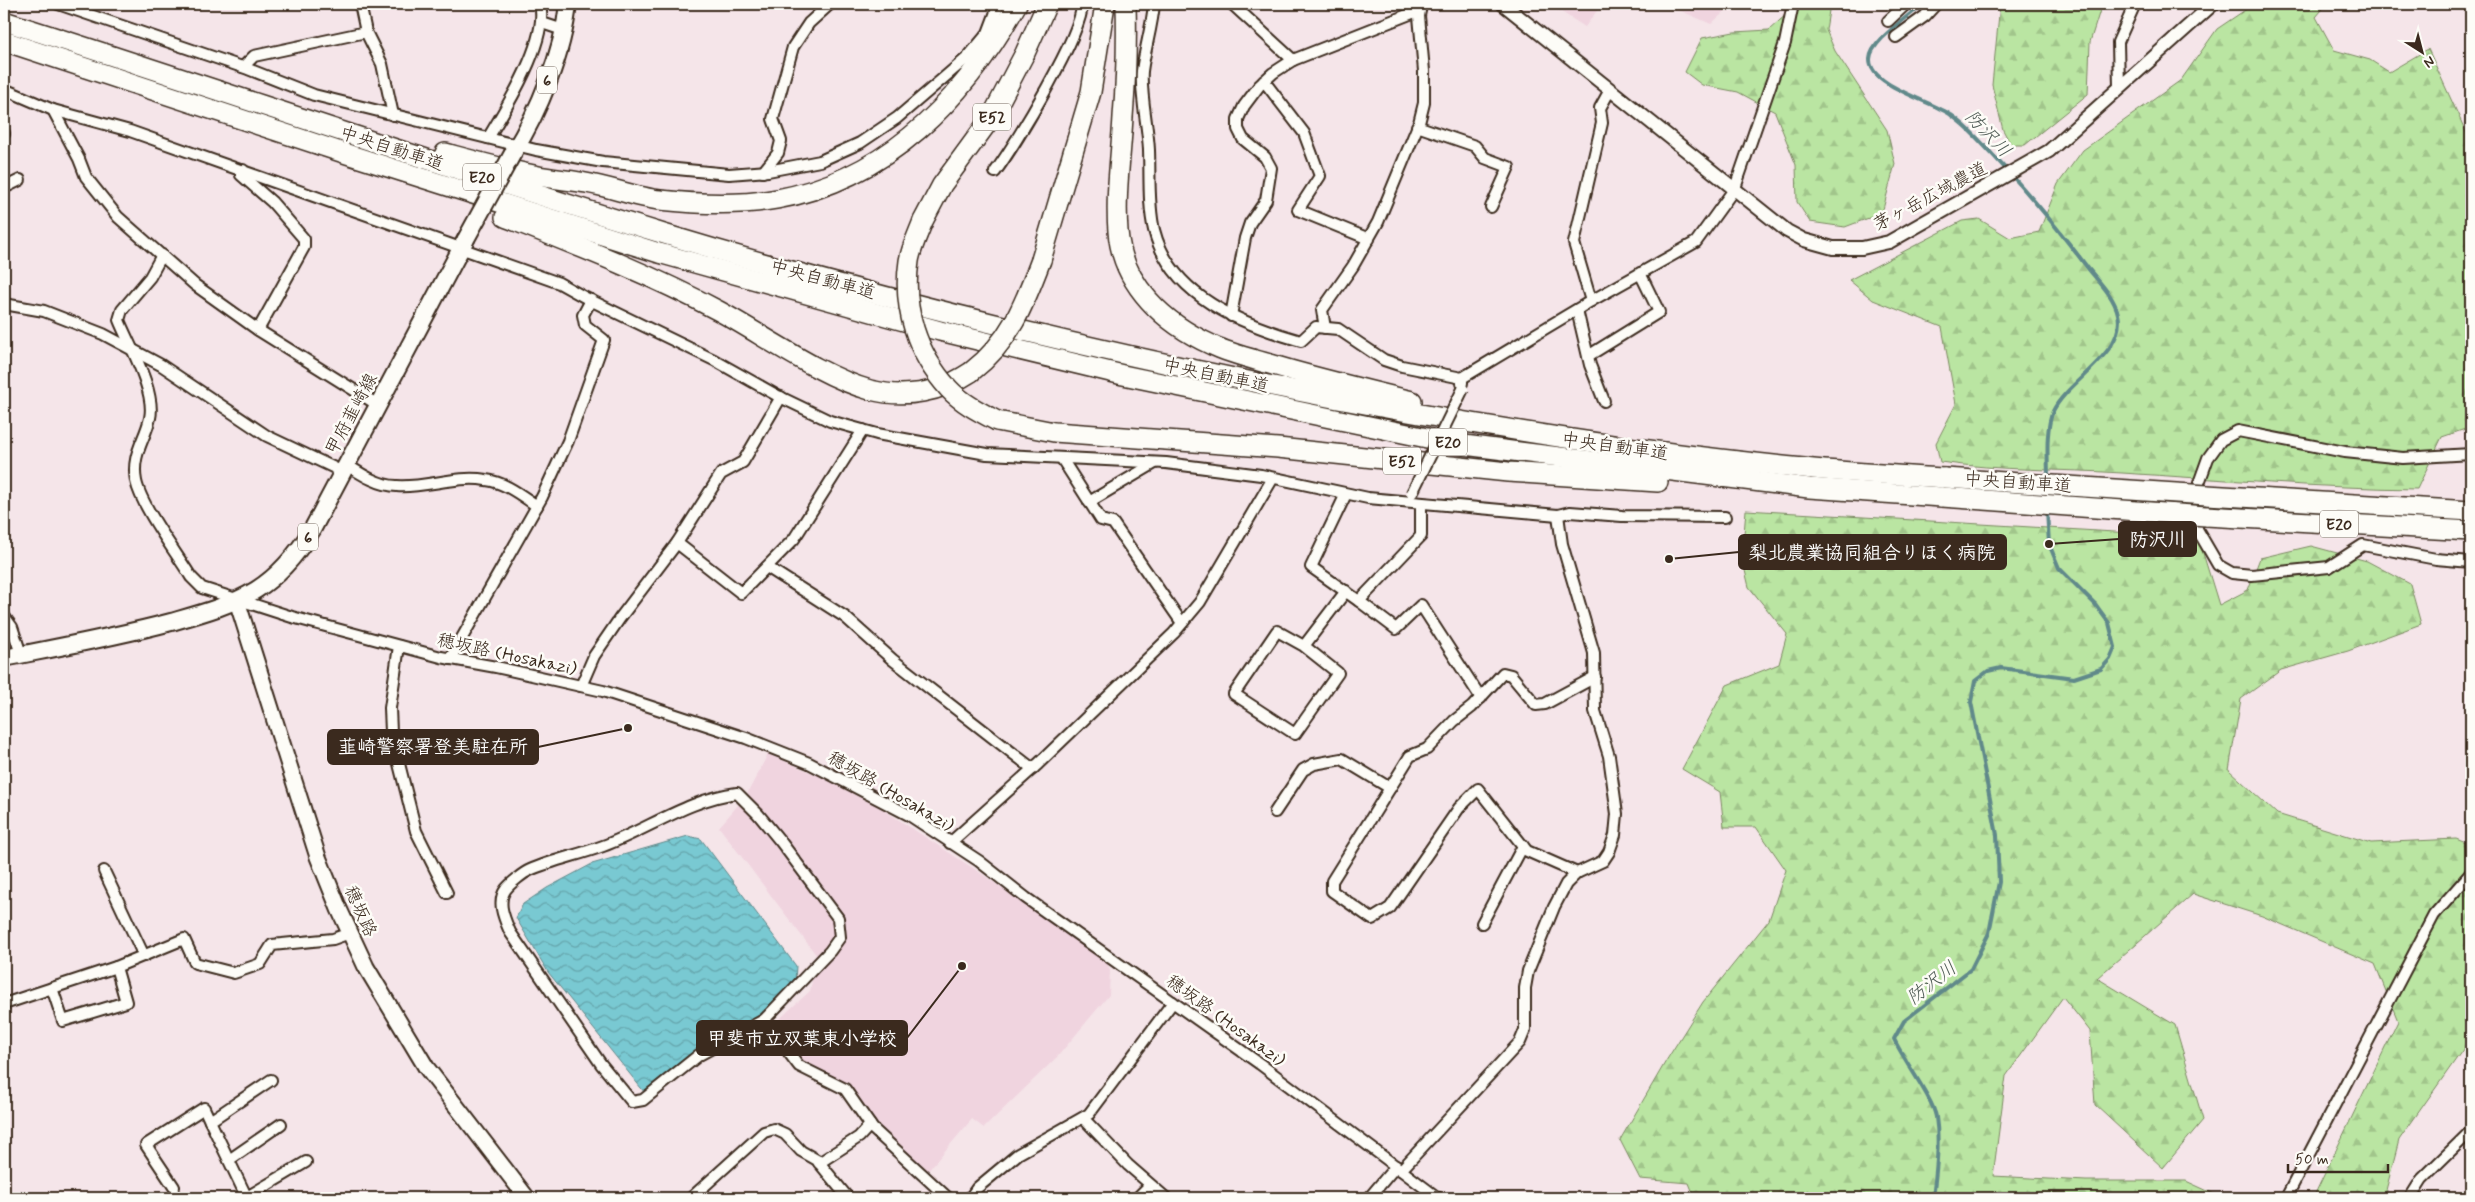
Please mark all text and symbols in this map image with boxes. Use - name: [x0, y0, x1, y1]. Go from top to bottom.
- north arrow: [2398, 28, 2448, 78]
- text: N: [2420, 52, 2438, 72]
- road number: 6: [537, 66, 557, 94]
- road number: E52: [973, 104, 1011, 130]
- water label: 防沢川: [1959, 105, 2017, 163]
- street label: 中央自動車道: [337, 121, 447, 177]
- street label: 茅ヶ岳広域農道: [1869, 157, 1992, 237]
- road number: E20: [463, 163, 501, 190]
- street label: 中央自動車道: [767, 254, 878, 306]
- street label: 中央自動車道: [1160, 353, 1271, 399]
- street label: 甲府韮崎線: [320, 369, 384, 460]
- road number: E20: [1429, 428, 1467, 456]
- street label: 中央自動車道: [1560, 428, 1670, 466]
- road number: E52: [1383, 448, 1421, 474]
- street label: 中央自動車道: [1963, 467, 2073, 499]
- road number: E20: [2320, 510, 2358, 538]
- callout: 防沢川: [2119, 522, 2196, 556]
- road number: 6: [298, 524, 318, 550]
- text: 防沢川: [2129, 528, 2187, 553]
- callout: 梨北農業協同組合りほく病院: [1739, 535, 2006, 569]
- text: 梨北農業協同組合りほく病院: [1748, 541, 1996, 566]
- street label: 穂坂路 (Hosakazi): [435, 628, 579, 682]
- callout: 韮崎警察署登美駐在所: [328, 730, 538, 764]
- text: 韮崎警察署登美駐在所: [338, 735, 528, 760]
- street label: 穂坂路 (Hosakazi): [823, 746, 958, 838]
- street label: 穂坂路: [338, 882, 382, 941]
- water label: 防沢川: [1902, 956, 1962, 1011]
- street label: 穂坂路 (Hosakazi): [1161, 969, 1290, 1073]
- callout: 甲斐市立双葉東小学校: [697, 1021, 907, 1055]
- text: 甲斐市立双葉東小学校: [707, 1027, 897, 1052]
- scale bar: [2288, 1142, 2388, 1174]
- text: 50 m: [2295, 1150, 2329, 1170]

